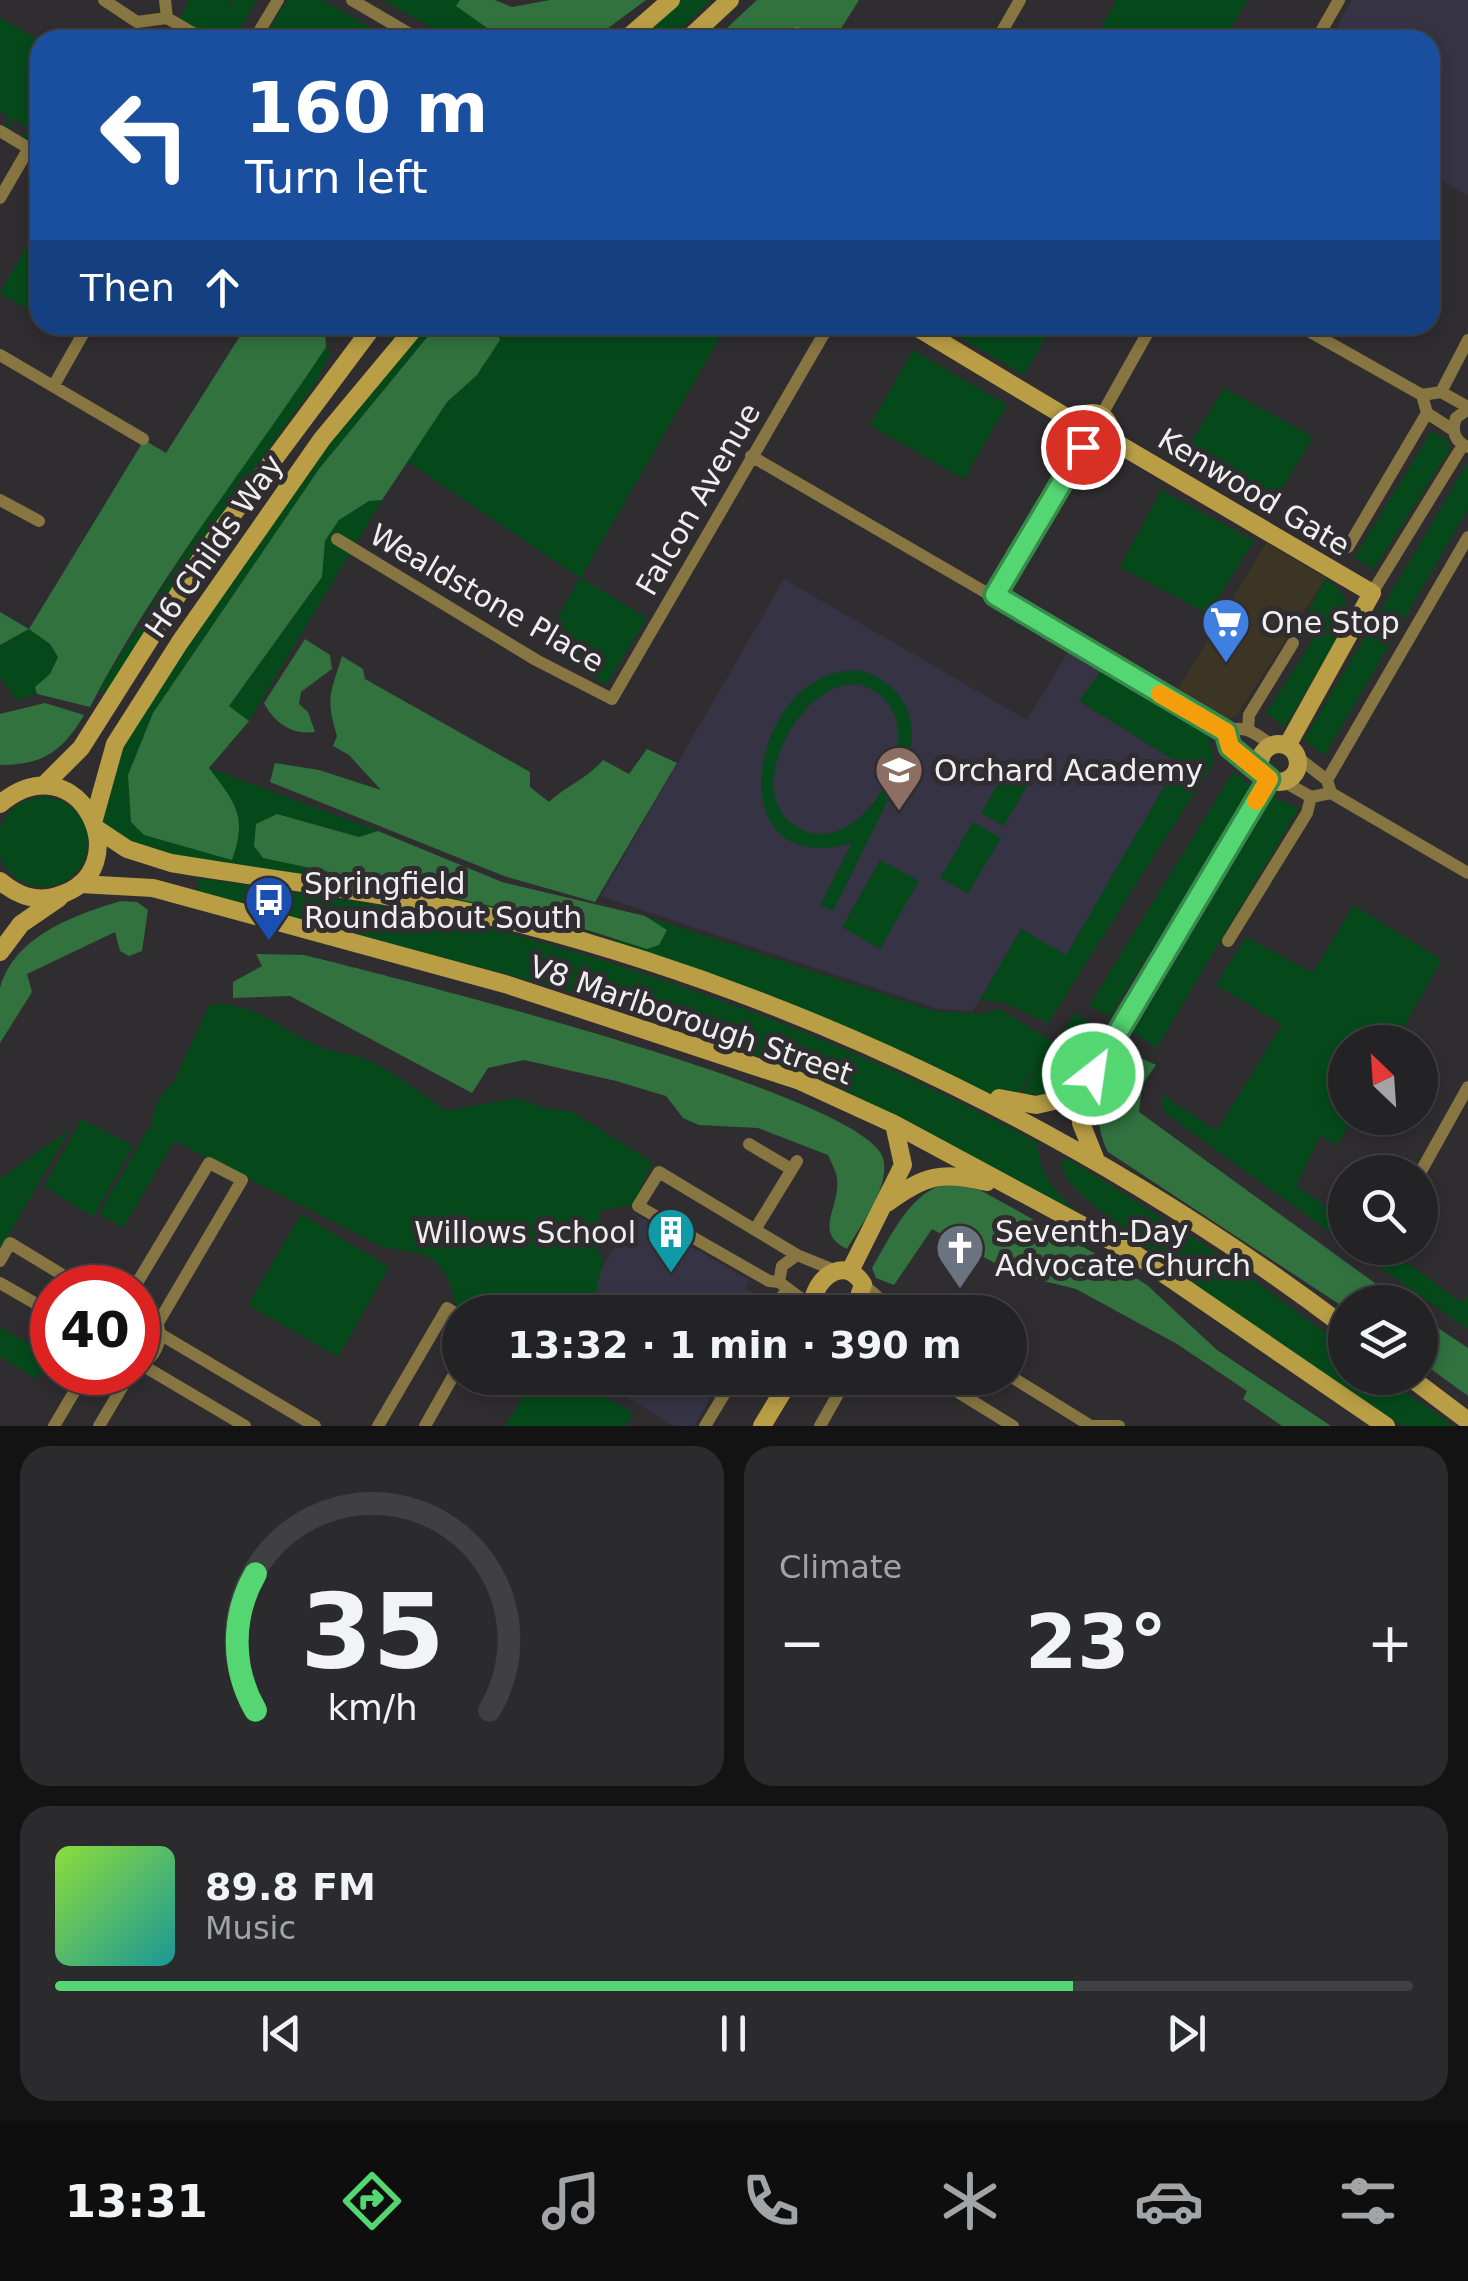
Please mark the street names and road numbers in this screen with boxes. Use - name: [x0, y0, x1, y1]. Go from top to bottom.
- street label: Falcon Avenue: [629, 397, 767, 601]
- street label: Kenwood Gate: [1152, 421, 1356, 563]
- street label: H6 Childs Way: [138, 448, 290, 644]
- street label: Wealdstone Place: [364, 517, 610, 679]
- street label: V8 Marlborough Street: [525, 948, 857, 1092]

